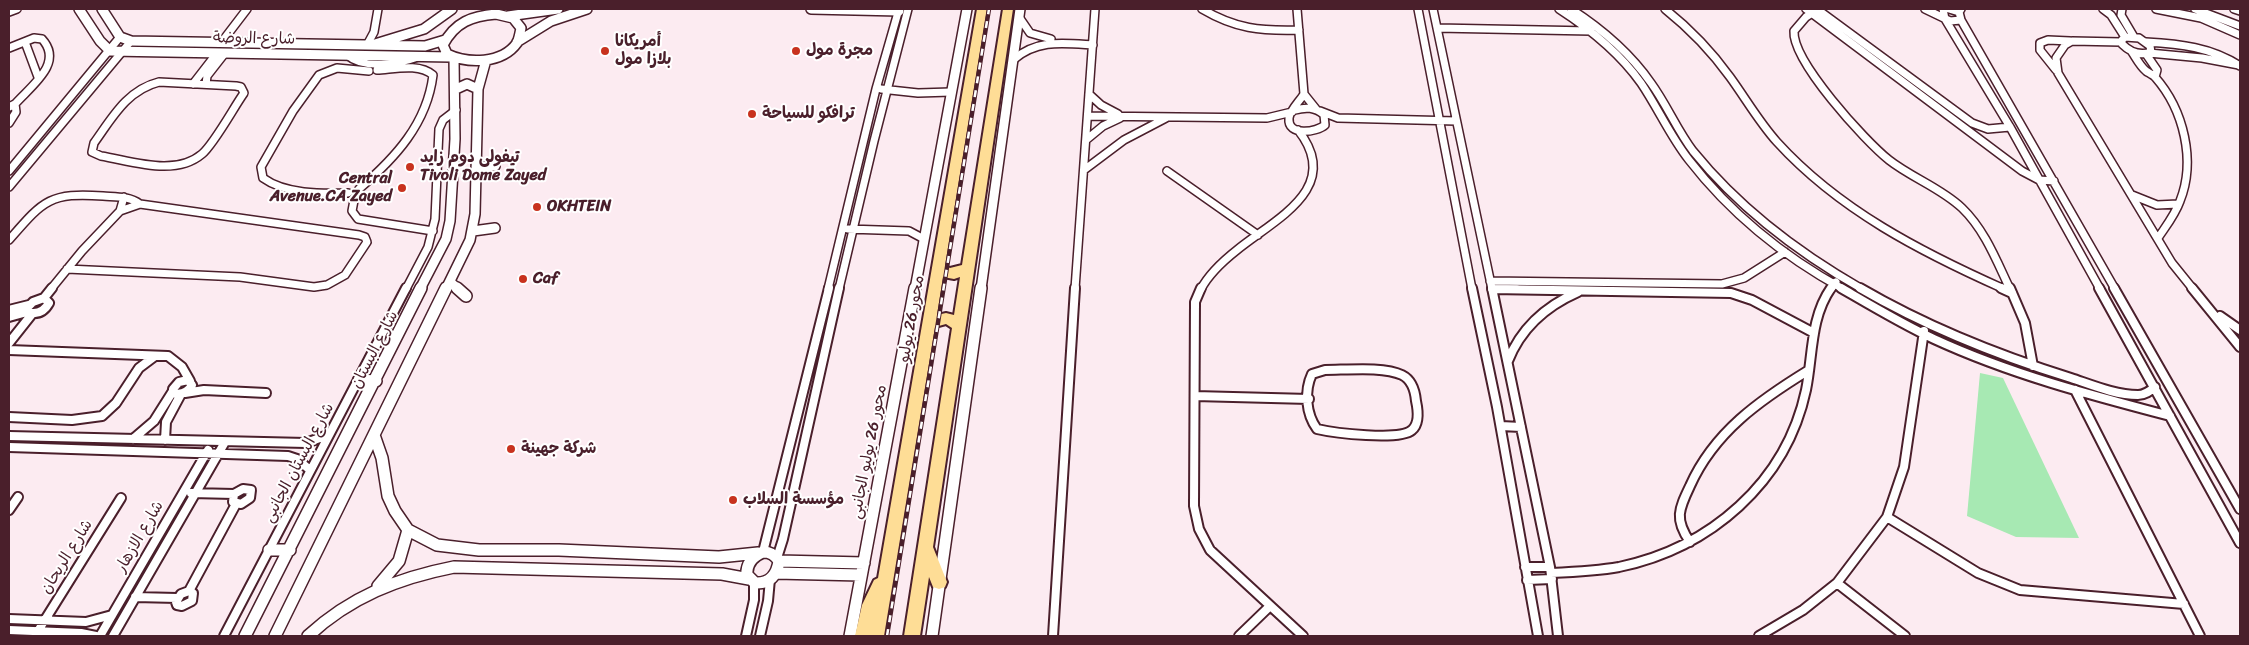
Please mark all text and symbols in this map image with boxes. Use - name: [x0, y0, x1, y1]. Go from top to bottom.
- street label: شارع الروضة: [213, 29, 295, 49]
- place label: أمريكانا بلازا مول: [615, 32, 671, 70]
- place label: مجرة مول: [806, 41, 873, 61]
- marker: أمريكانا بلازا مول: [599, 45, 611, 57]
- marker: مجرة مول: [790, 45, 802, 57]
- place label: ترافكو للسياحة: [762, 104, 855, 124]
- marker: ترافكو للسياحة: [746, 108, 758, 120]
- place label: تيفولى دوم زايد Tivoli Dome Zayed: [420, 148, 546, 186]
- marker: تيفولى دوم زايد Tivoli Dome Zayed: [404, 161, 416, 173]
- place label: Central Avenue.CA Zayed: [270, 169, 392, 207]
- marker: Central Avenue.CA Zayed: [396, 182, 408, 194]
- place label: OKHTEIN: [547, 197, 611, 217]
- marker: OKHTEIN: [531, 201, 543, 213]
- place label: Caf: [533, 269, 558, 289]
- marker: Caf: [517, 273, 529, 285]
- street label: محور 26 يوليو: [895, 274, 929, 364]
- street label: شارع البستان: [347, 308, 403, 392]
- street label: محور 26 يوليو الجانبى: [847, 383, 891, 521]
- street label: شارع البستان الجانبى: [259, 400, 339, 526]
- place label: شركة جهينة: [521, 439, 596, 459]
- marker: شركة جهينة: [505, 443, 517, 455]
- place label: مؤسسة السلاب: [743, 490, 844, 510]
- marker: مؤسسة السلاب: [727, 494, 739, 506]
- street label: شارع الازهار: [112, 498, 168, 576]
- street label: شارع الريحان: [37, 516, 97, 598]

